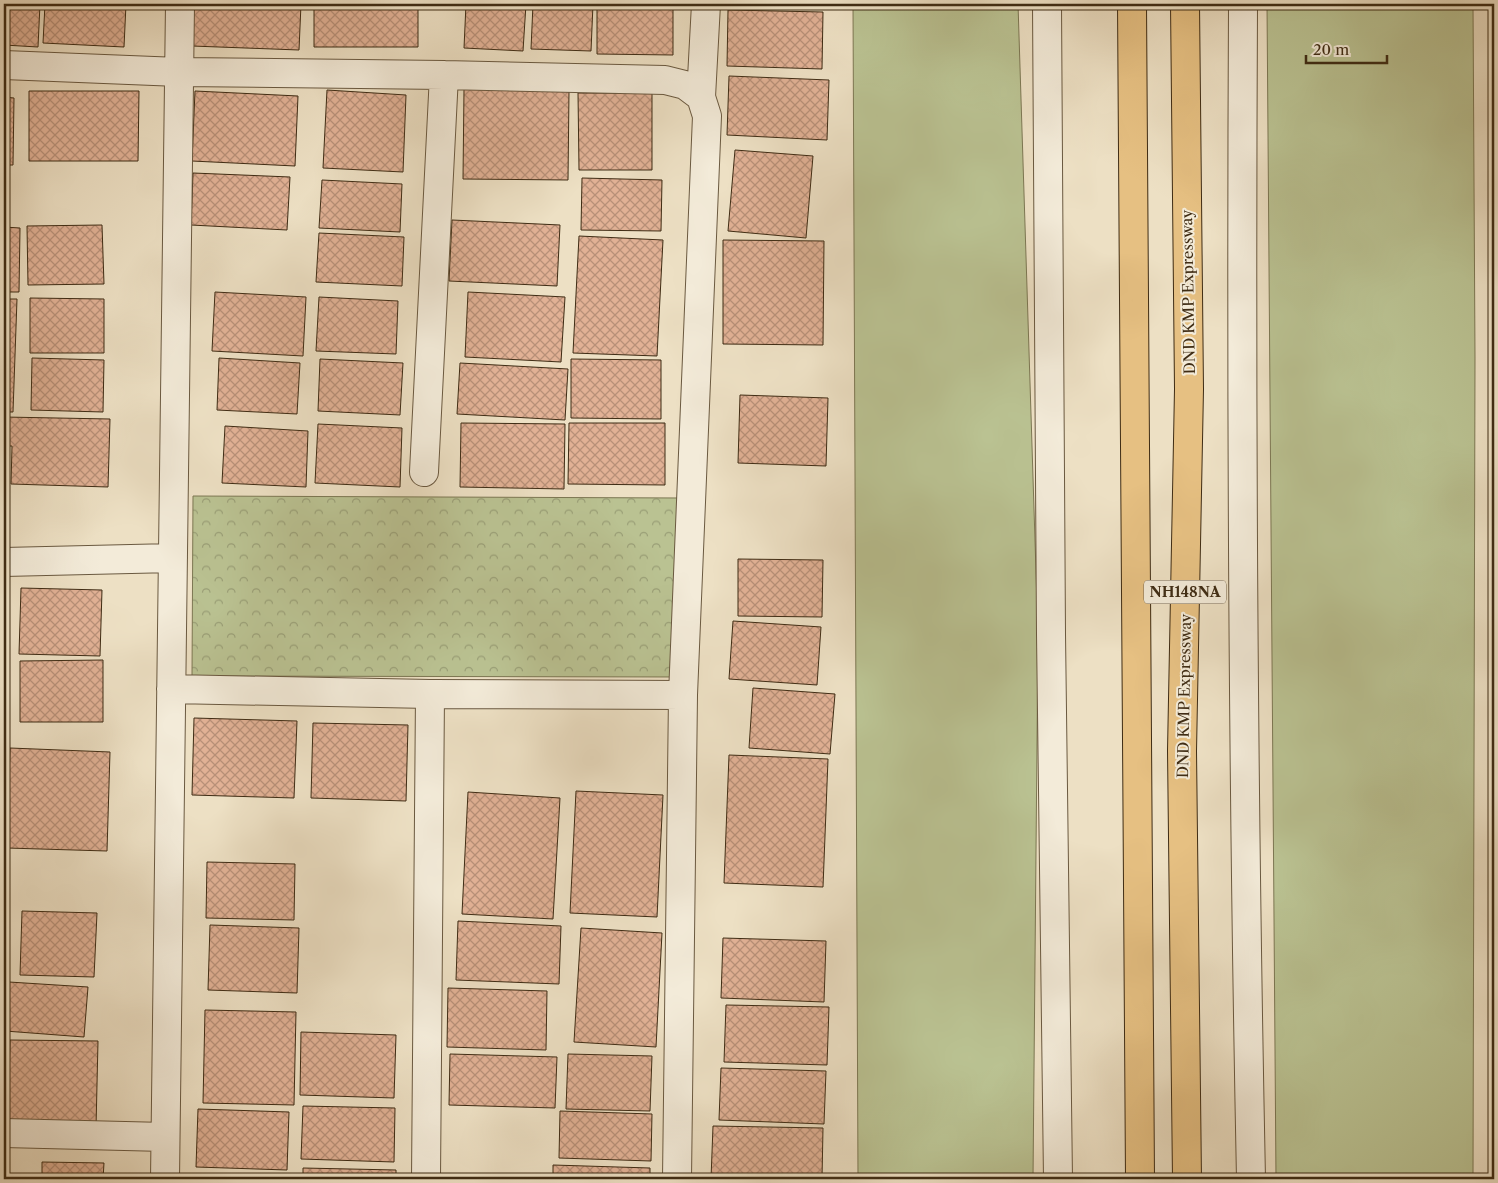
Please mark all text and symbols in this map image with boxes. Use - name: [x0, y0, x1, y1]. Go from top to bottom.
- scale bar: [1306, 32, 1387, 64]
- text: 20 m: [1313, 40, 1349, 59]
- street label: DND KMP Expressway: [1177, 209, 1199, 374]
- road number: NH148NA: [1144, 580, 1226, 604]
- street label: DND KMP Expressway: [1173, 613, 1195, 778]

